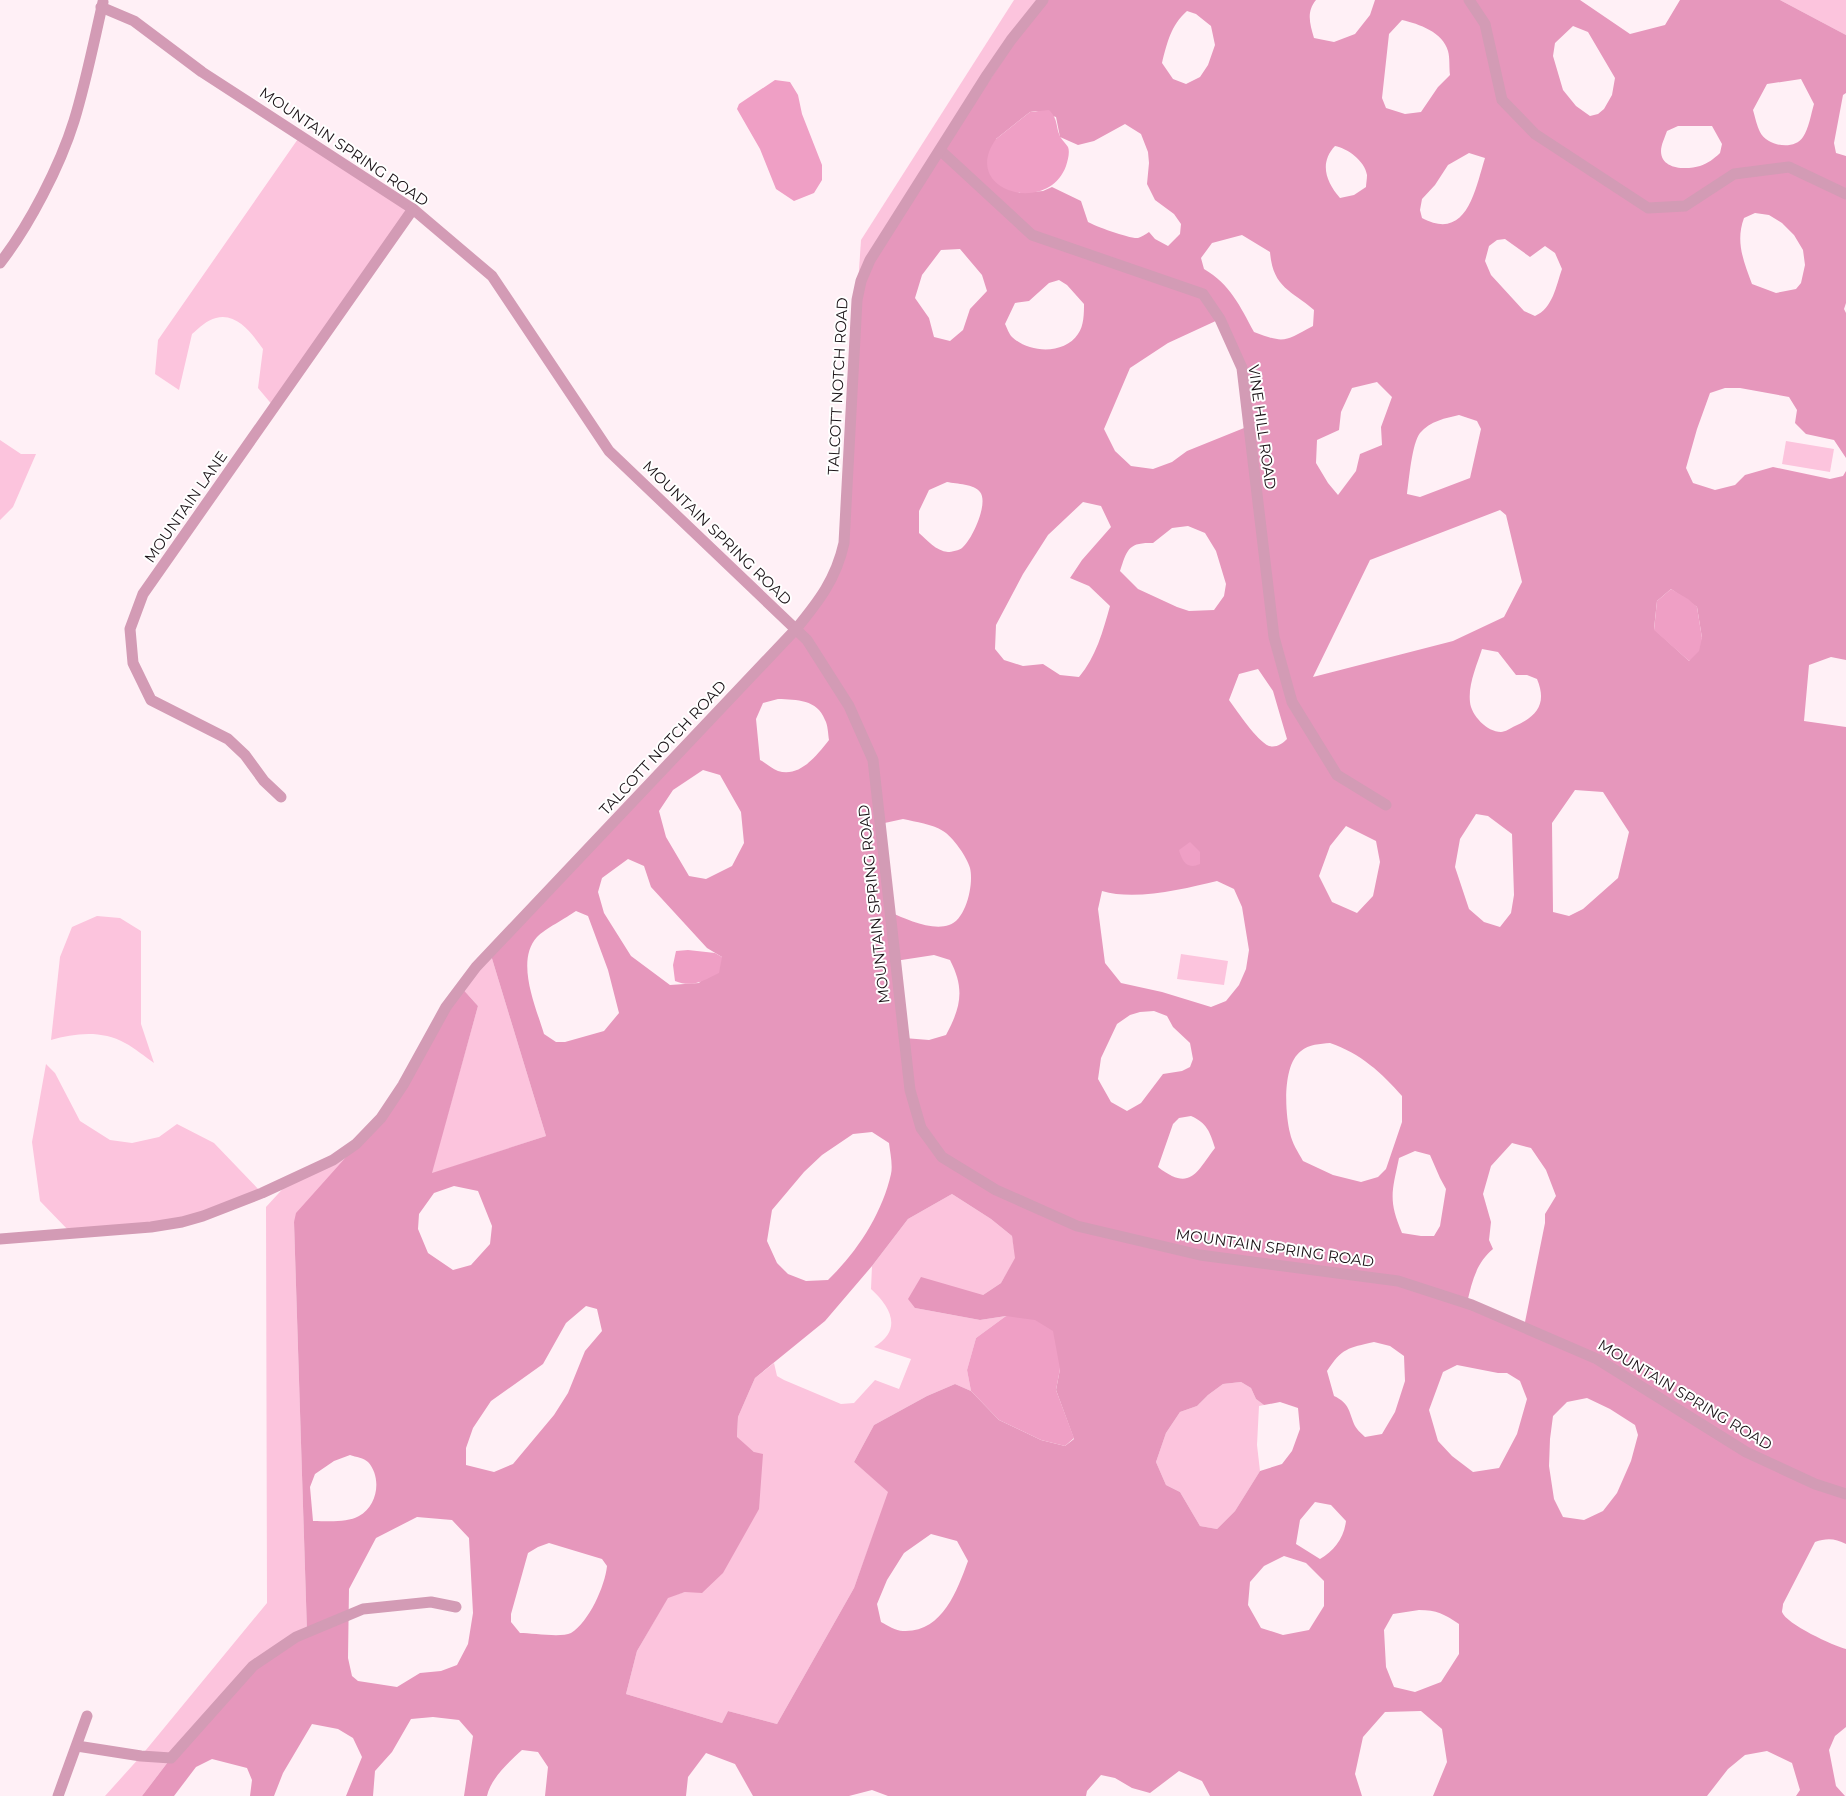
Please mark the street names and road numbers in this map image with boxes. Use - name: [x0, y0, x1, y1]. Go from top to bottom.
- street label: MOUNTAIN SPRING ROAD: [256, 83, 432, 210]
- street label: TALCOTT NOTCH ROAD: [823, 297, 852, 475]
- street label: VINE HILL ROAD: [1244, 363, 1281, 490]
- street label: MOUNTAIN LANE: [140, 447, 231, 566]
- street label: MOUNTAIN SPRING ROAD: [639, 456, 796, 609]
- street label: TALCOTT NOTCH ROAD: [595, 676, 730, 819]
- street label: MOUNTAIN SPRING ROAD: [854, 804, 893, 1004]
- street label: MOUNTAIN SPRING ROAD: [1175, 1224, 1375, 1271]
- street label: MOUNTAIN SPRING ROAD: [1595, 1335, 1776, 1454]

